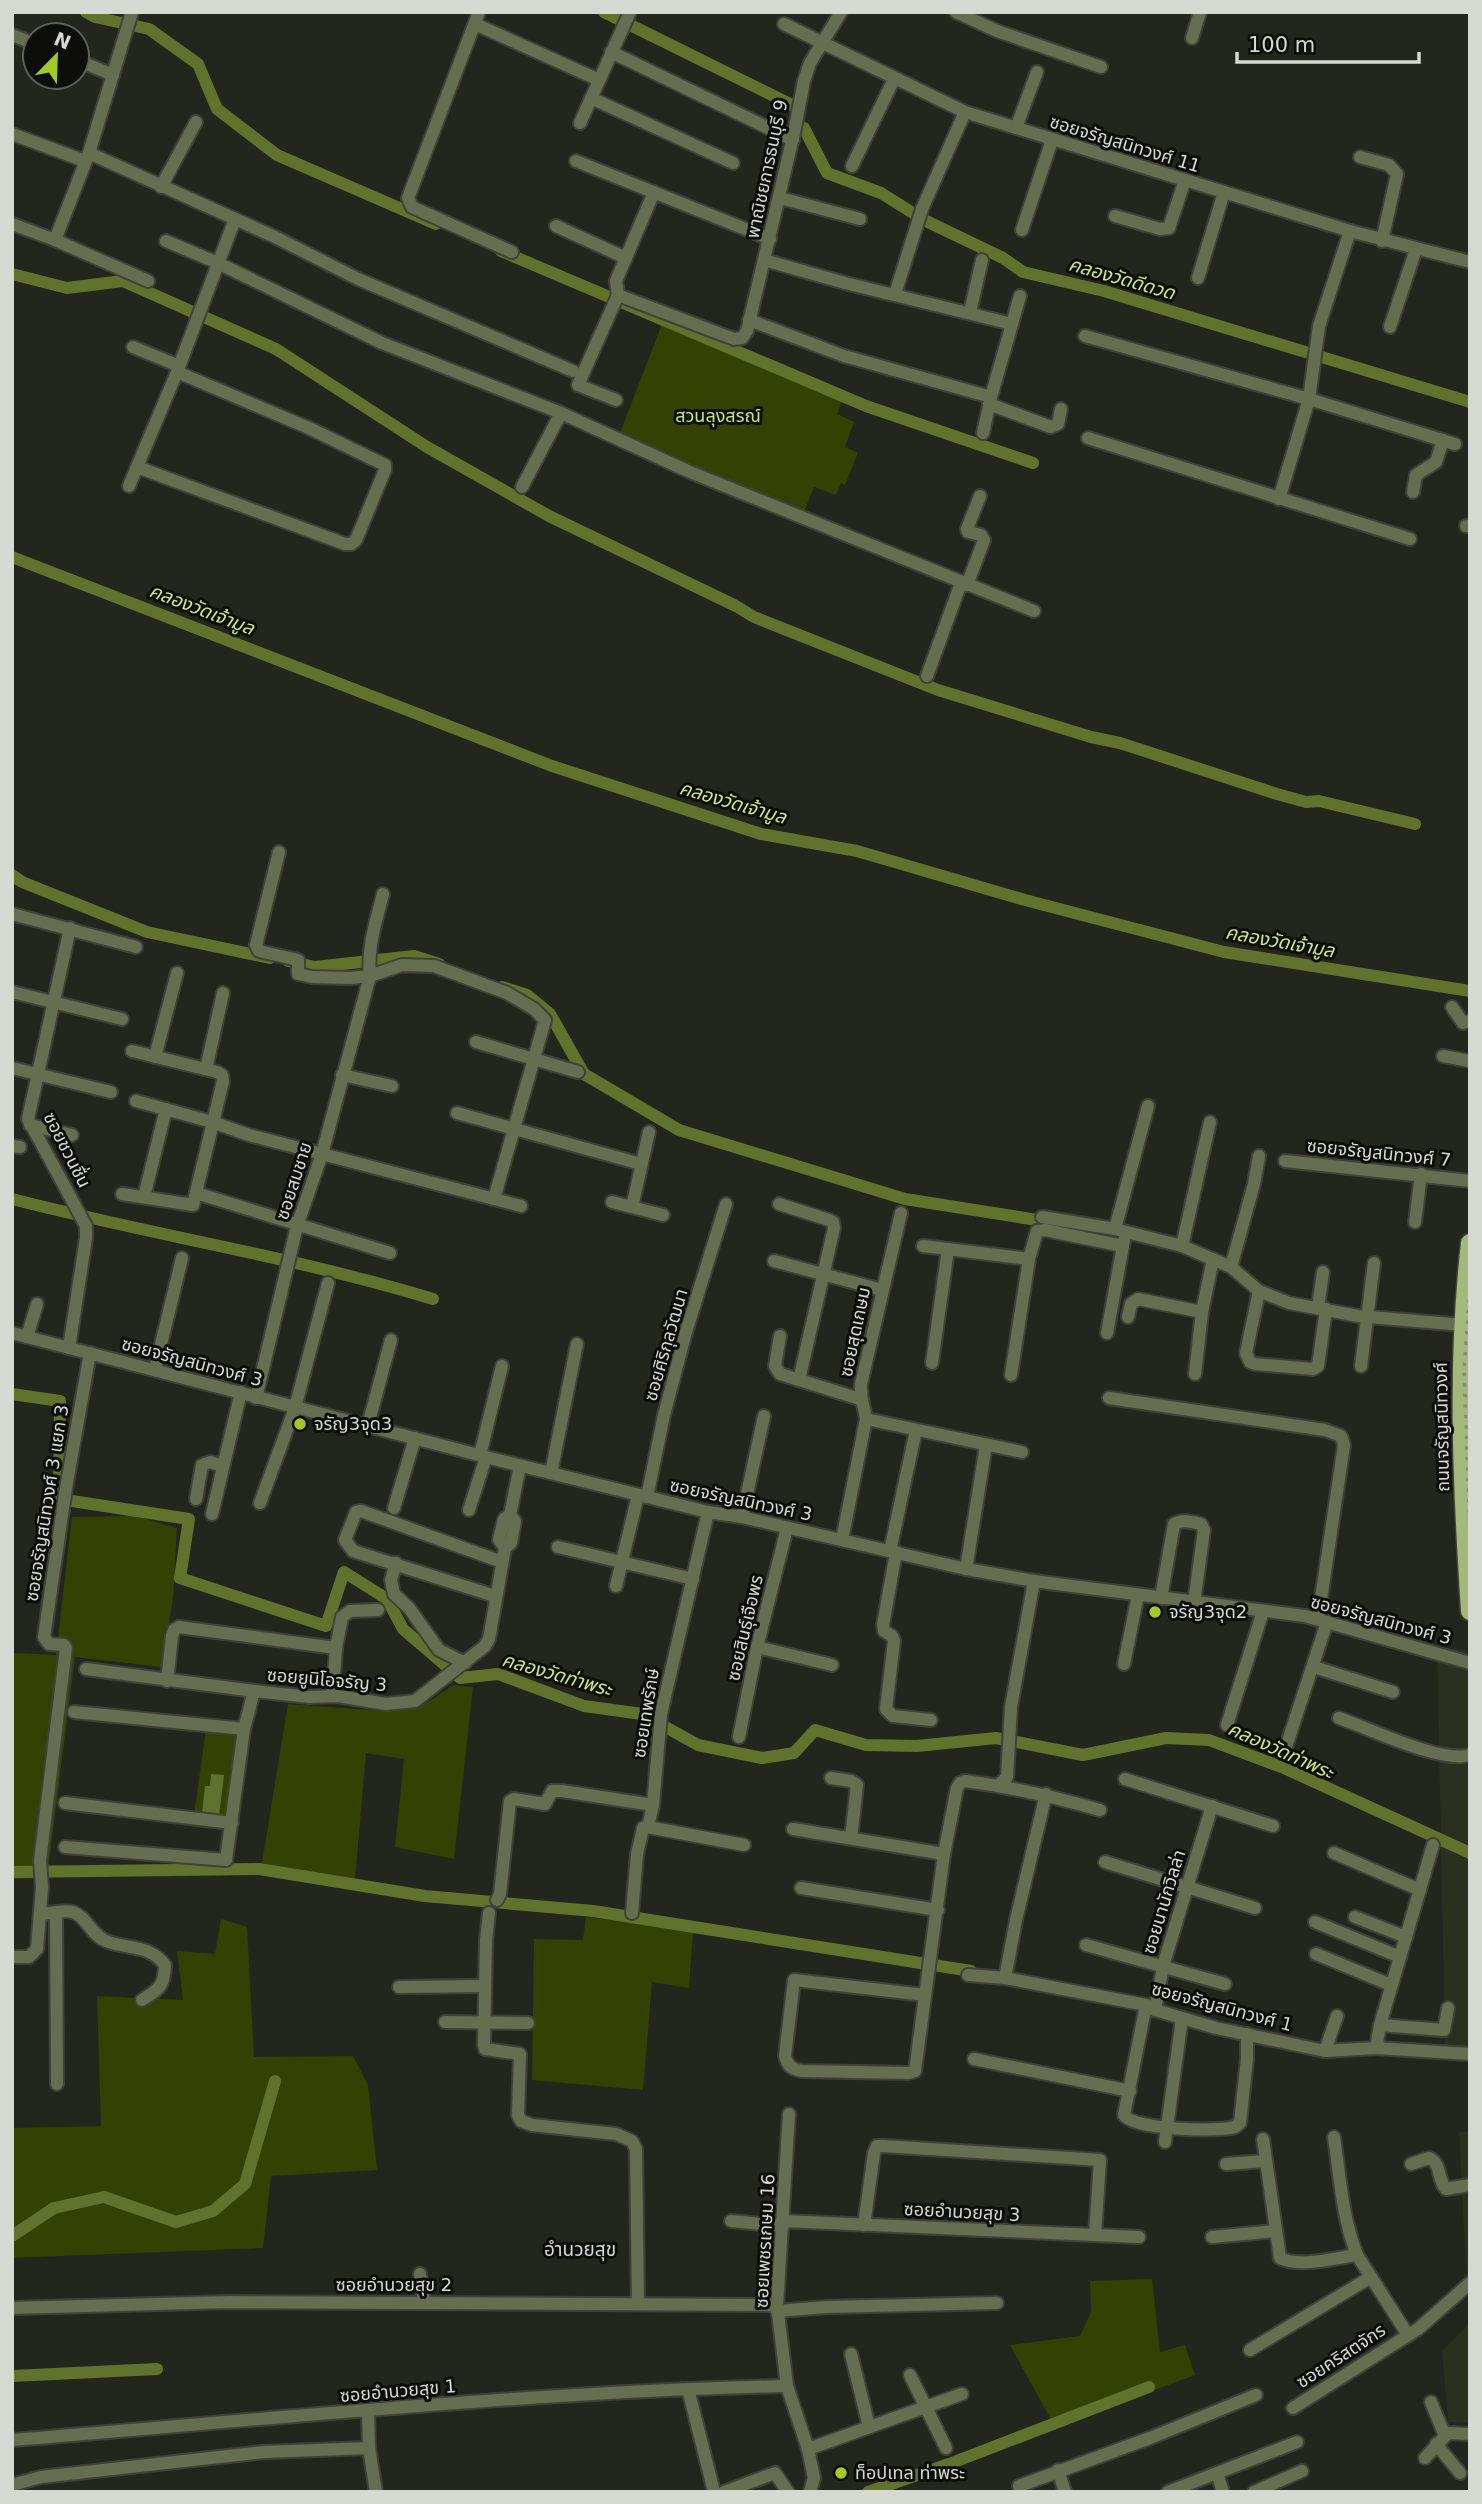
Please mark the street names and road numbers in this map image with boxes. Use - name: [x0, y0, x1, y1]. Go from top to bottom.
- street label: พาณิชยการธนบุรี 9: [742, 98, 792, 240]
- street label: ซอยจรัญสนิทวงศ์ 11: [1047, 111, 1203, 176]
- street label: ซอยชวนชื่น: [40, 1108, 97, 1191]
- street label: ซอยจรัญสนิทวงศ์ 7: [1306, 1134, 1452, 1171]
- street label: ซอยสมชาย: [271, 1139, 316, 1222]
- street label: ซอยสุดเกษม: [835, 1285, 875, 1379]
- street label: ซอยศิริกุลวัฒนา: [639, 1286, 693, 1404]
- street label: ซอยจรัญสนิทวงศ์ 3: [119, 1333, 265, 1390]
- street label: ถนนจรัญสนิทวงศ์: [1430, 1362, 1453, 1492]
- street label: ซอยจรัญสนิทวงศ์ 3 แยก 3: [21, 1403, 72, 1603]
- street label: ซอยจรัญสนิทวงศ์ 3: [668, 1474, 814, 1525]
- street label: ซอยสินธุ์เจือพร: [722, 1573, 768, 1683]
- street label: ซอยจรัญสนิทวงศ์ 3: [1308, 1591, 1454, 1648]
- street label: ซอยยูนิโอจรัญ 3: [266, 1664, 388, 1697]
- street label: ซอยเทพรักษ์: [628, 1666, 663, 1759]
- street label: ซอยนานักวิลล่า: [1138, 1847, 1189, 1957]
- street label: ซอยจรัญสนิทวงศ์ 1: [1149, 1978, 1295, 2035]
- street label: ซอยเพชรเกษม 16: [750, 2173, 779, 2309]
- street label: ซอยอำนวยสุข 3: [903, 2198, 1021, 2226]
- street label: ซอยอำนวยสุข 2: [336, 2274, 452, 2296]
- street label: ซอยคริสตจักร: [1292, 2319, 1389, 2392]
- street label: ซอยอำนวยสุข 1: [339, 2375, 457, 2407]

